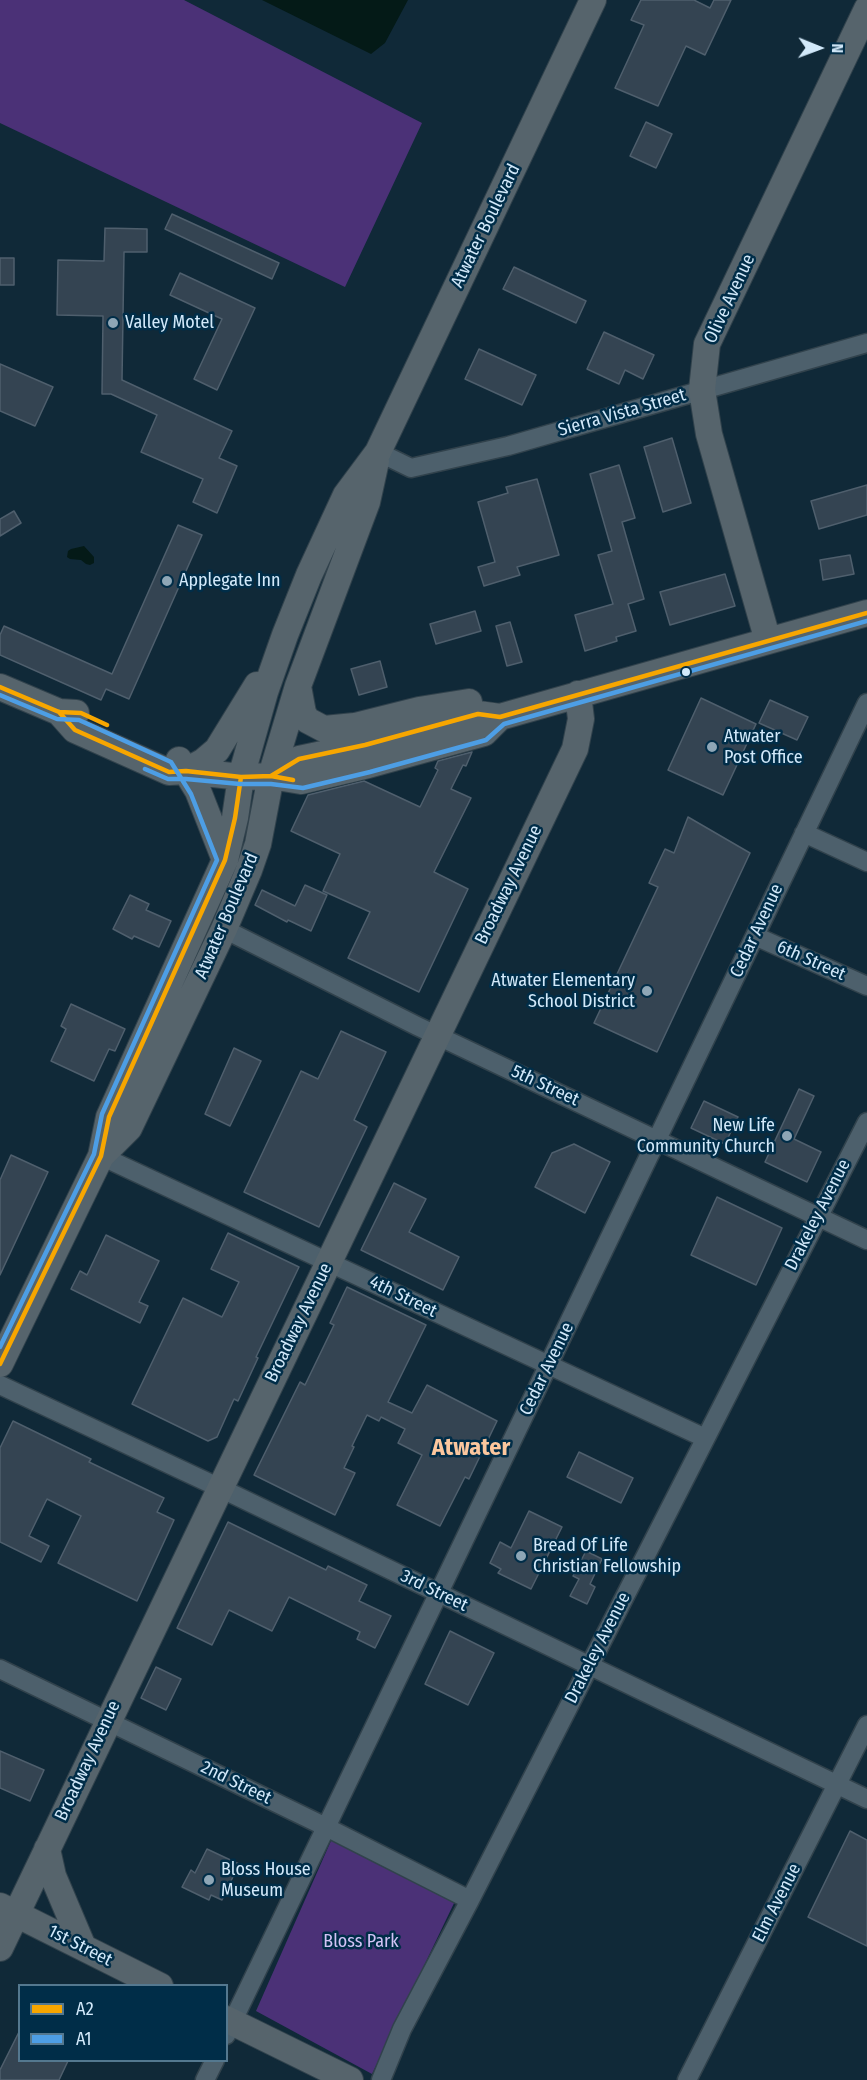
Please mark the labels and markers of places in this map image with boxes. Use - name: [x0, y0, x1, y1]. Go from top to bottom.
- place label: Valley Motel: [125, 312, 214, 334]
- marker: Valley Motel: [106, 316, 120, 330]
- place label: Applegate Inn: [179, 570, 281, 592]
- marker: Applegate Inn: [160, 574, 174, 588]
- unlabelled marker: [680, 666, 692, 678]
- place label: Atwater Post Office: [724, 726, 803, 768]
- marker: Atwater Post Office: [705, 740, 719, 754]
- place label: Atwater Elementary School District: [491, 970, 635, 1012]
- marker: Atwater Elementary School District: [640, 984, 654, 998]
- place label: New Life Community Church: [637, 1115, 775, 1158]
- marker: New Life Community Church: [780, 1129, 794, 1143]
- place label: Bread Of Life Christian Fellowship: [533, 1535, 681, 1578]
- marker: Bread Of Life Christian Fellowship: [514, 1549, 528, 1563]
- place label: Bloss House Museum: [221, 1859, 311, 1902]
- marker: Bloss House Museum: [202, 1873, 216, 1887]

